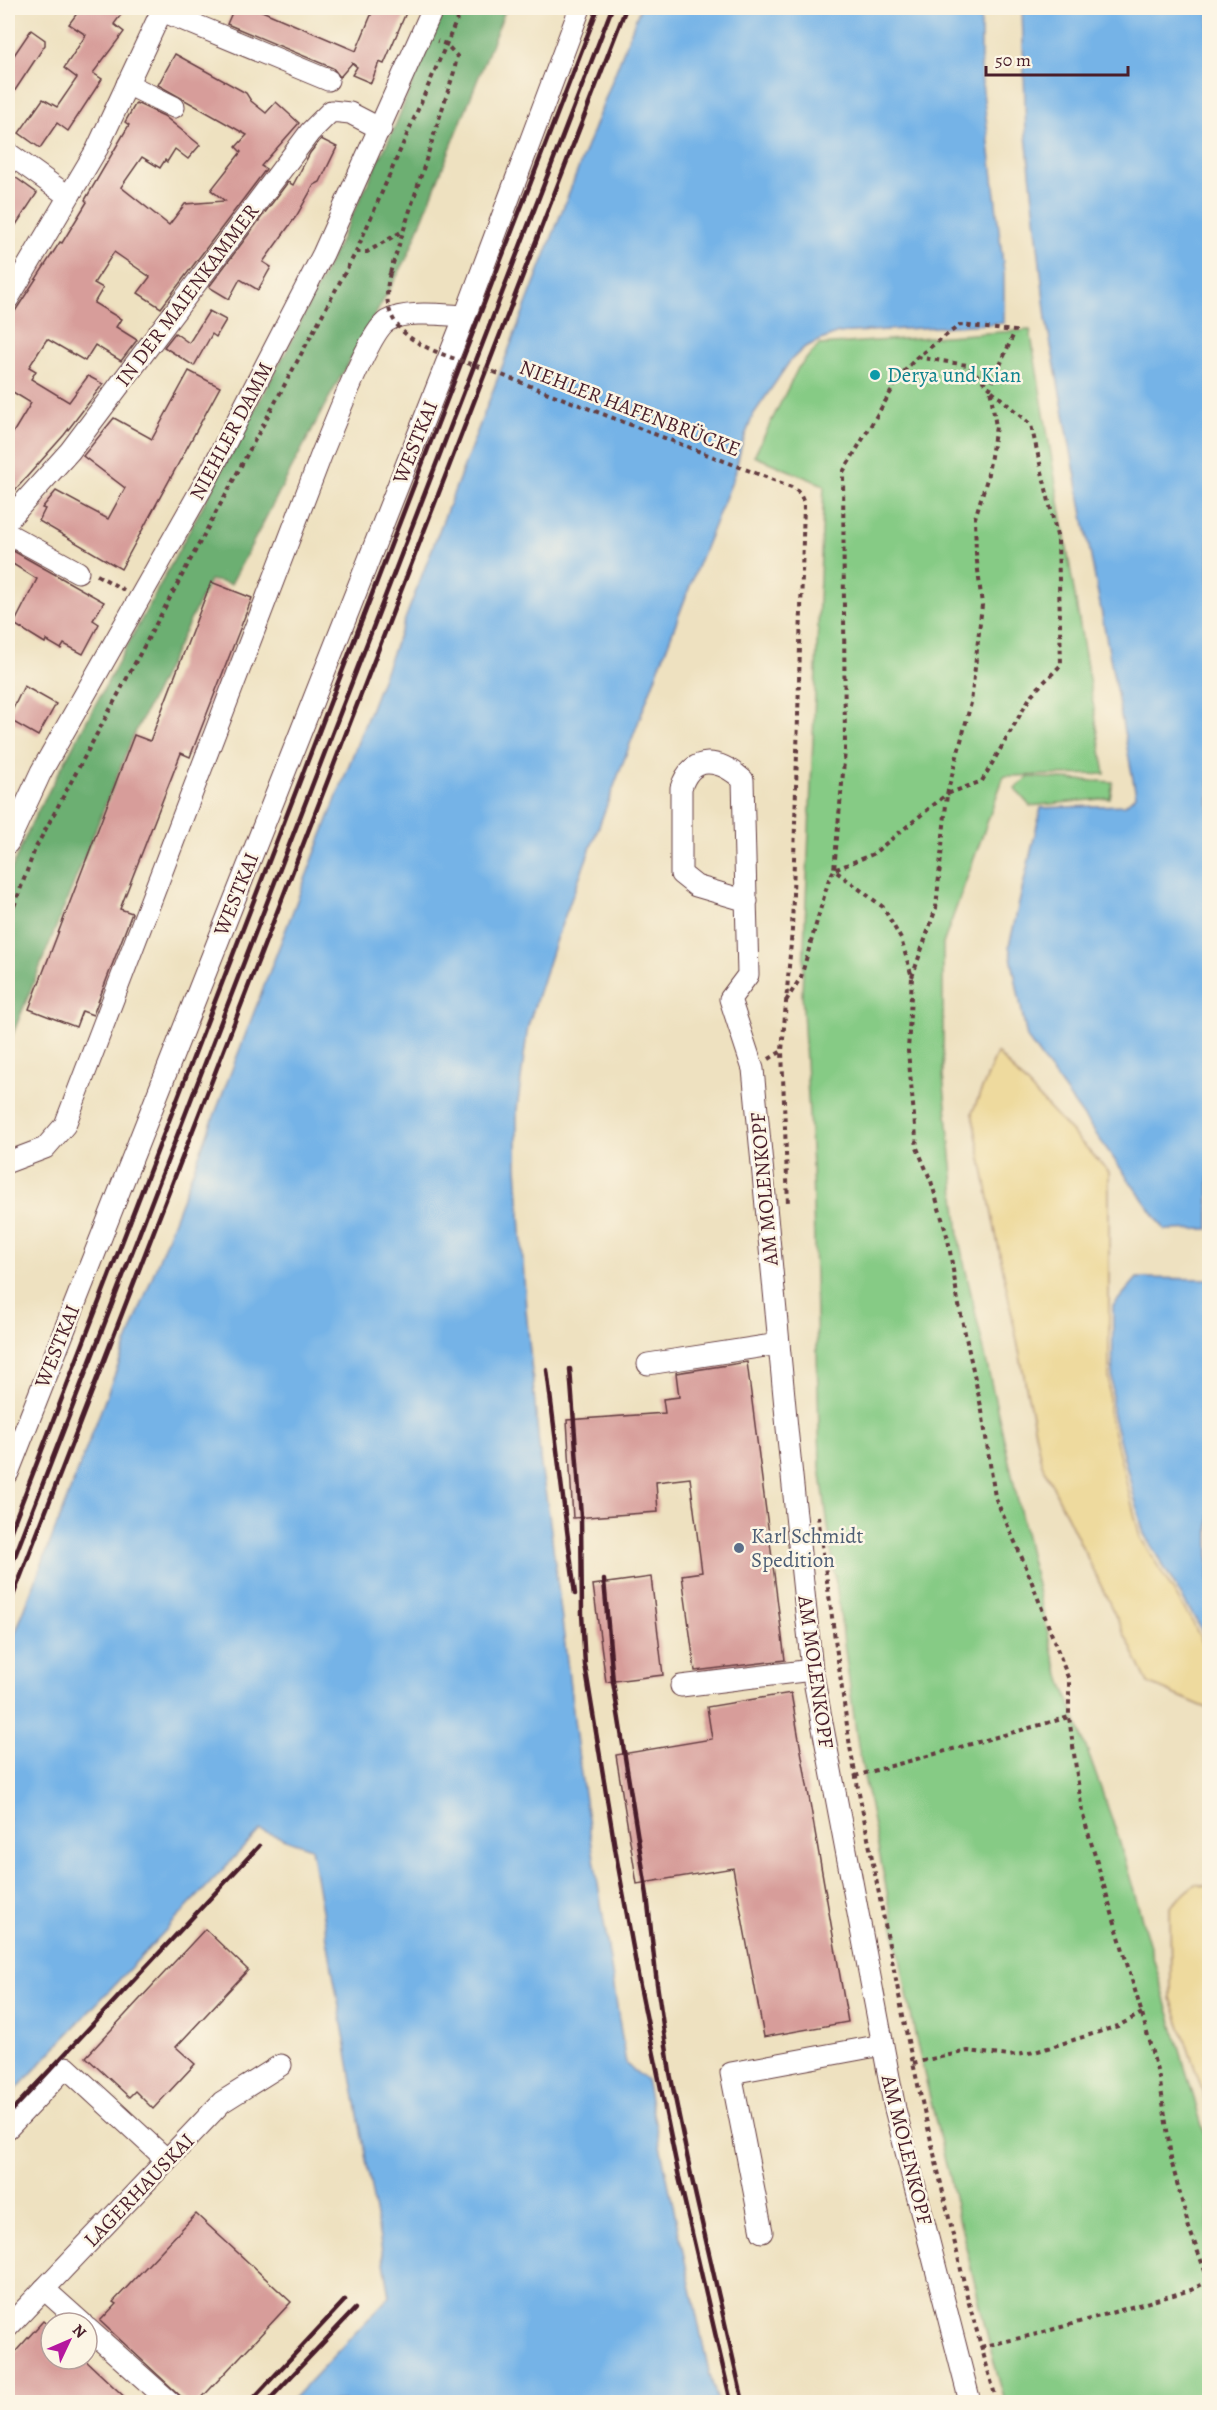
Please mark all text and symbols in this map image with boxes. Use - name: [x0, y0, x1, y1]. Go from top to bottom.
- scale bar: [986, 39, 1128, 77]
- text: 50 m: [995, 48, 1031, 72]
- street label: IN DER MAIENKAMMER: [109, 198, 265, 392]
- street label: NIEHLER HAFENBRÜCKE: [515, 353, 745, 463]
- street label: NIEHLER DAMM: [183, 357, 279, 505]
- place label: Derya und Kian: [887, 361, 1021, 389]
- marker: Derya und Kian: [868, 368, 882, 382]
- street label: WESTKAI: [385, 396, 444, 489]
- street label: WESTKAI: [206, 848, 265, 941]
- street label: AM MOLENKOPF: [743, 1111, 785, 1268]
- street label: WESTKAI: [27, 1300, 86, 1393]
- place label: Karl Schmidt Spedition: [751, 1522, 864, 1574]
- marker: Karl Schmidt Spedition: [732, 1541, 746, 1555]
- street label: AM MOLENKOPF: [791, 1593, 841, 1750]
- street label: AM MOLENKOPF: [875, 2071, 939, 2228]
- street label: LAGERHAUSKAI: [77, 2127, 201, 2253]
- north arrow: [39, 2311, 99, 2371]
- text: N: [67, 2319, 91, 2343]

